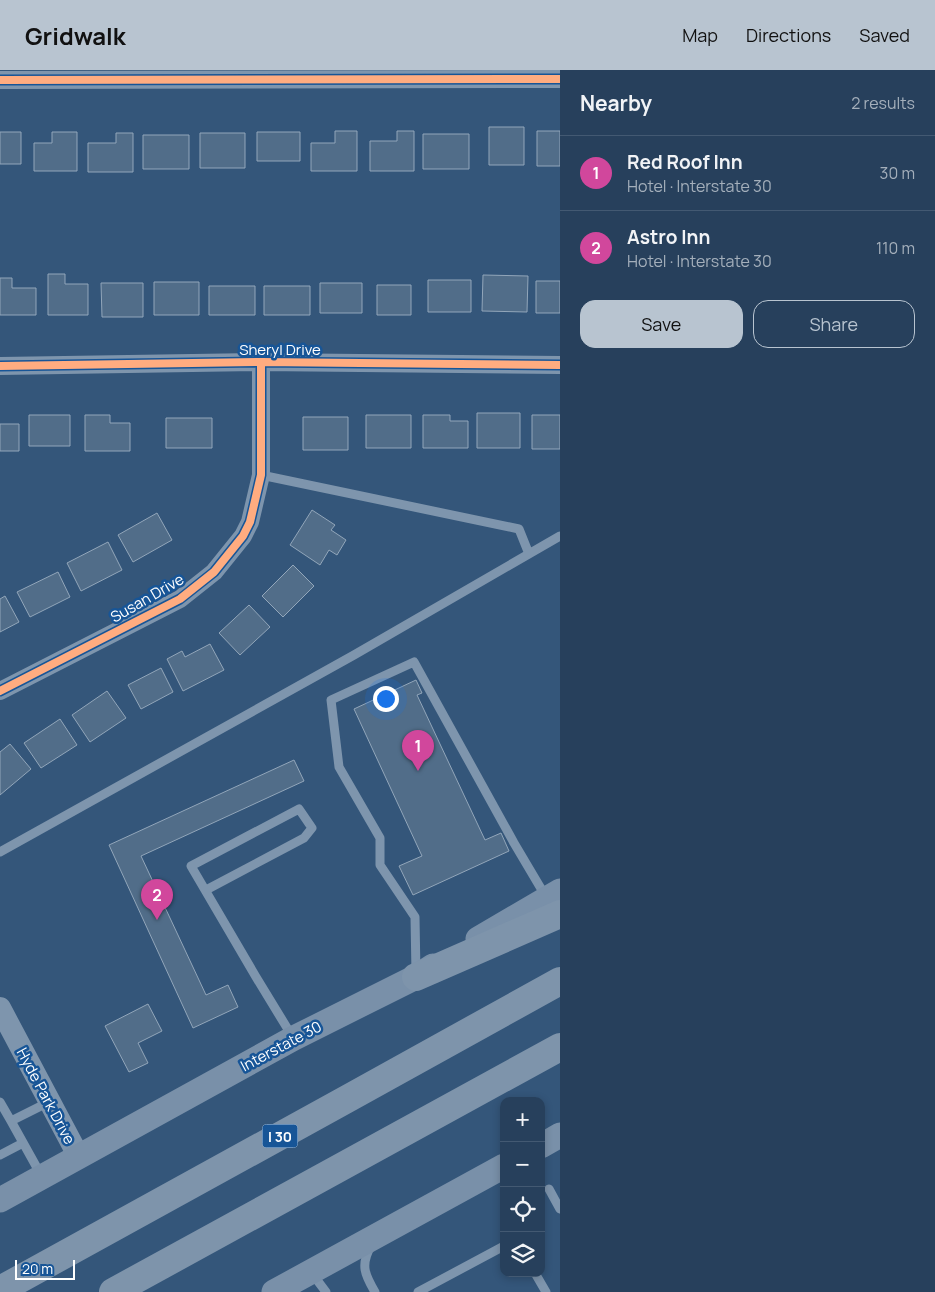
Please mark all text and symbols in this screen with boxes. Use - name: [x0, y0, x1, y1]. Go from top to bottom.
- text: Gridwalk: [25, 19, 126, 52]
- text: Map: [682, 23, 718, 47]
- text: Directions: [746, 23, 831, 47]
- text: Saved: [859, 23, 910, 47]
- text: Nearby: [580, 89, 652, 117]
- text: 2 results: [851, 92, 915, 114]
- text: Red Roof Inn: [627, 149, 743, 175]
- text: 1: [592, 162, 600, 184]
- text: 30 m: [880, 162, 915, 184]
- text: Hotel · Interstate 30: [627, 175, 772, 197]
- text: Astro Inn: [627, 224, 710, 250]
- text: 2: [591, 237, 601, 259]
- text: 110 m: [876, 237, 915, 259]
- text: Hotel · Interstate 30: [627, 250, 772, 272]
- button: Save: [580, 300, 743, 348]
- button: Share: [753, 300, 915, 348]
- street label: Sheryl Drive: [239, 339, 321, 360]
- street label: Susan Drive: [107, 568, 188, 627]
- your location: [373, 686, 399, 712]
- pin: 1: [402, 730, 434, 771]
- pin: 2: [141, 879, 173, 920]
- street label: Interstate 30: [237, 1016, 325, 1076]
- street label: Hyde Park Drive: [12, 1044, 80, 1148]
- map controls: [500, 1097, 545, 1277]
- button: +: [500, 1097, 545, 1142]
- road number: I 30: [262, 1124, 298, 1148]
- button: −: [500, 1142, 545, 1187]
- button: locate: [500, 1187, 545, 1232]
- button: layers: [500, 1232, 545, 1277]
- scale bar: [15, 1257, 75, 1280]
- text: 20 m: [22, 1259, 53, 1278]

